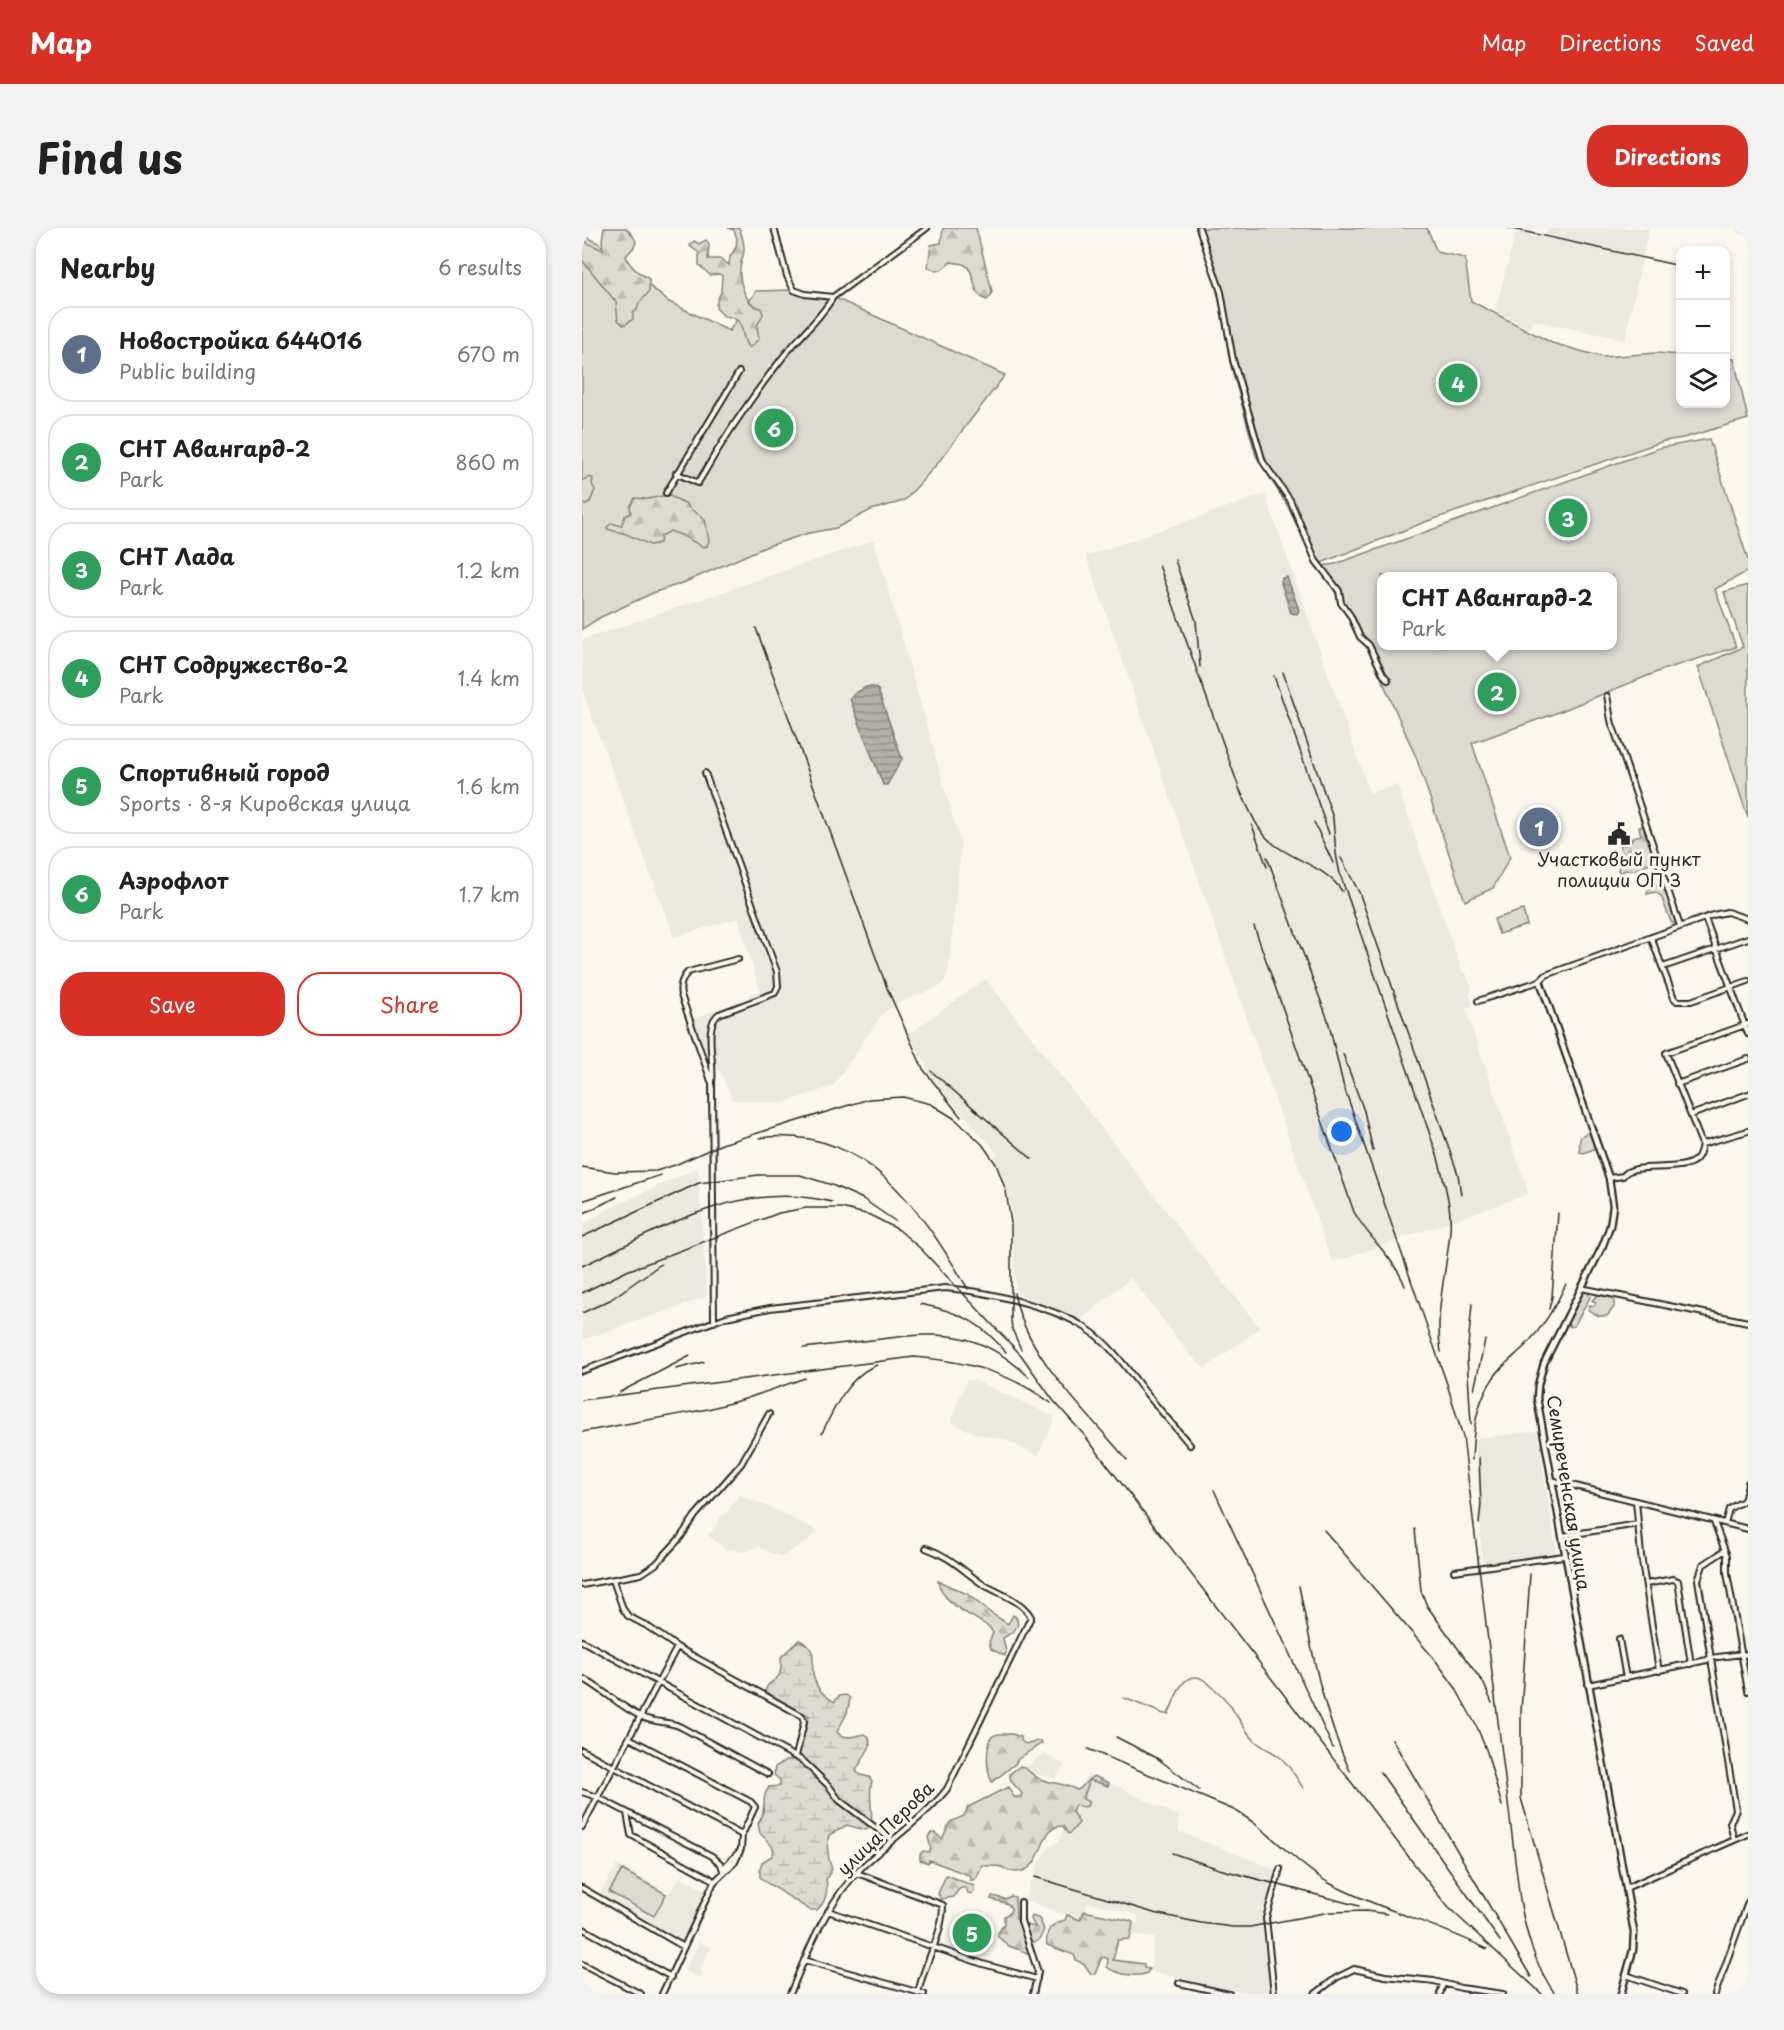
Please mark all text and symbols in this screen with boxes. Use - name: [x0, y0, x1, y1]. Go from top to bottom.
- text: Map: [30, 21, 92, 64]
- text: Map: [1481, 26, 1526, 58]
- text: Directions: [1559, 26, 1661, 58]
- text: Saved: [1694, 26, 1754, 58]
- text: Find us: [36, 125, 183, 188]
- button: Directions: [1587, 125, 1748, 187]
- map controls: [1676, 246, 1730, 408]
- button: +: [1676, 246, 1730, 300]
- text: Nearby: [60, 248, 155, 287]
- text: 6 results: [438, 252, 522, 282]
- button: −: [1676, 300, 1730, 354]
- text: Новостройка 644016: [119, 323, 362, 356]
- text: 1: [77, 339, 86, 369]
- text: 670 m: [457, 339, 520, 369]
- button: layers: [1676, 354, 1730, 408]
- text: Public building: [119, 356, 256, 386]
- pin: 4: [1438, 360, 1478, 406]
- pin: 6: [754, 406, 794, 450]
- text: СНТ Авангард-2: [119, 431, 310, 464]
- text: 2: [74, 447, 89, 477]
- text: 860 m: [455, 447, 520, 477]
- text: Park: [119, 464, 164, 494]
- pin: 3: [1548, 496, 1588, 540]
- text: СНТ Лада: [119, 539, 235, 572]
- text: 3: [75, 555, 88, 585]
- text: 1.2 km: [456, 555, 520, 585]
- text: Park: [119, 572, 164, 602]
- popup: [1377, 572, 1617, 650]
- text: СНТ Авангард-2: [1401, 580, 1593, 613]
- text: Park: [1401, 613, 1446, 643]
- text: СНТ Содружество-2: [119, 647, 348, 680]
- text: 4: [75, 663, 88, 693]
- text: 1.4 km: [458, 663, 520, 693]
- pin: 2: [1478, 670, 1516, 714]
- text: Park: [119, 680, 164, 710]
- text: Спортивный город: [119, 755, 330, 788]
- text: 5: [75, 771, 88, 801]
- text: 1.6 km: [457, 771, 520, 801]
- text: Sports · 8-я Кировская улица: [119, 788, 410, 818]
- pin: 1: [1520, 804, 1558, 850]
- public building icon: Участковый пункт полиции ОП 3: [1606, 821, 1632, 847]
- place label: Участковый пункт полиции ОП 3: [1537, 845, 1701, 893]
- text: Аэрофлот: [119, 863, 228, 896]
- text: 6: [74, 879, 89, 909]
- text: 1.7 km: [459, 879, 520, 909]
- text: Park: [119, 896, 164, 926]
- button: Save: [60, 972, 285, 1036]
- button: Share: [297, 972, 522, 1036]
- your location: [1327, 1117, 1356, 1146]
- street label: Семиреченская улица: [1541, 1393, 1598, 1593]
- street label: улица Перова: [831, 1774, 940, 1881]
- pin: 5: [952, 1910, 992, 1956]

